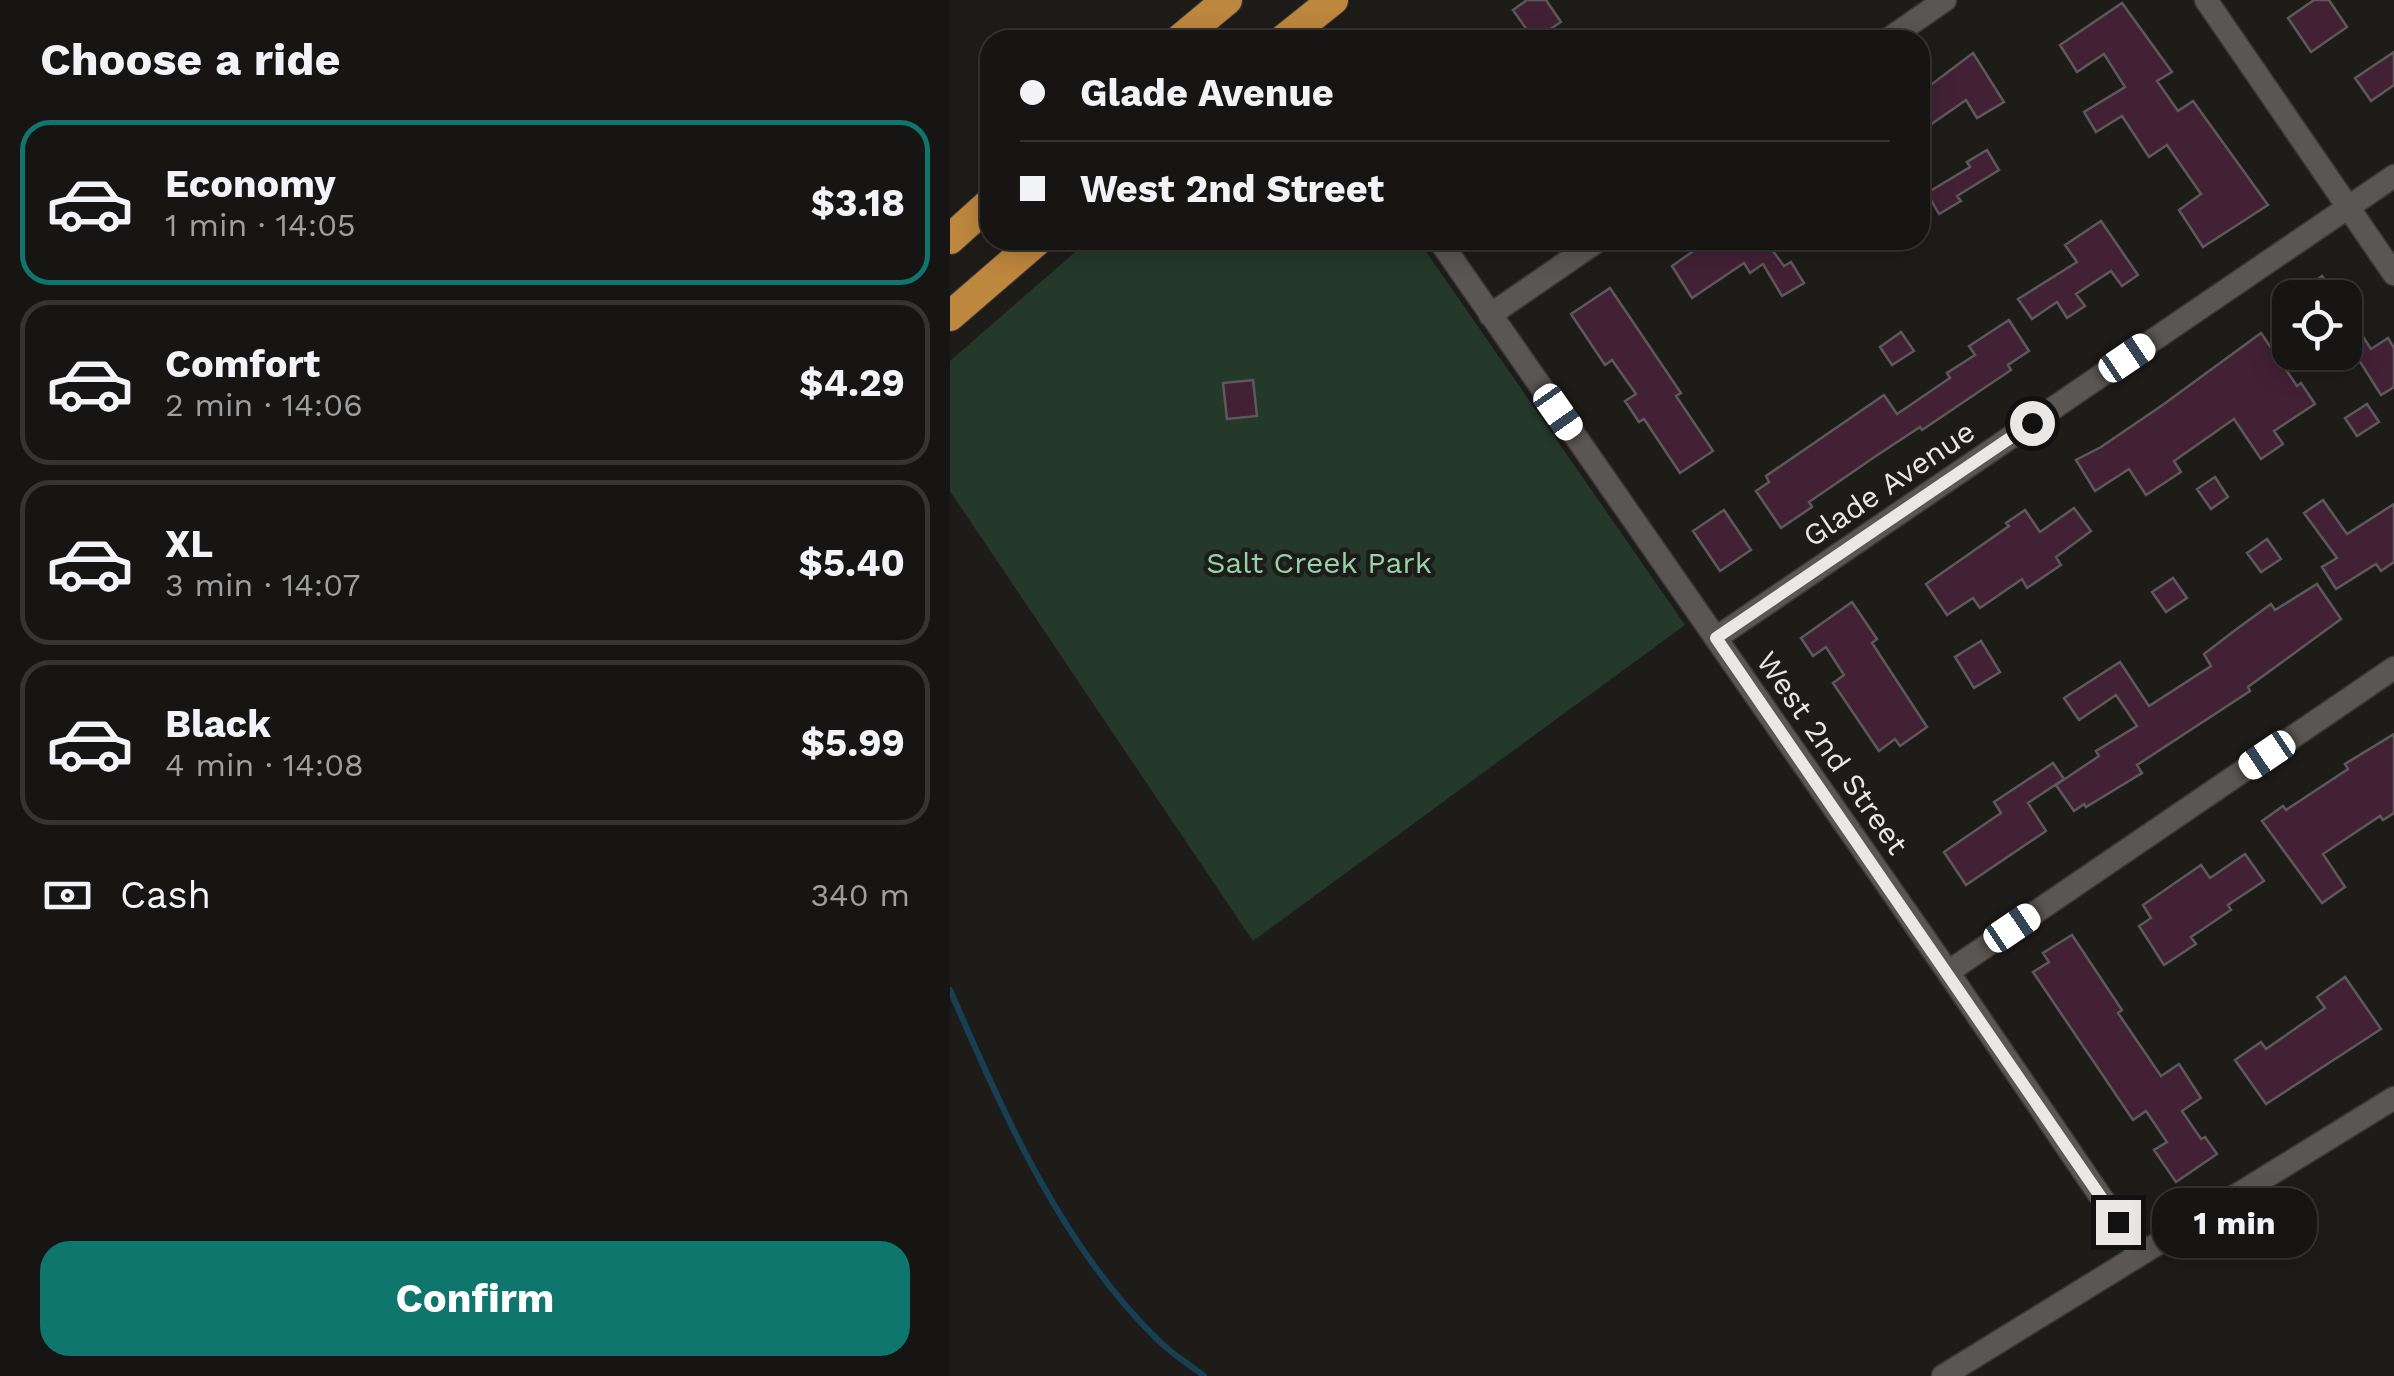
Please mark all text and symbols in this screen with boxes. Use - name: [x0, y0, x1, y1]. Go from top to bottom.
- text: Choose a ride: [40, 33, 340, 86]
- text: Glade Avenue: [1080, 71, 1334, 115]
- icon: car: [45, 158, 135, 248]
- text: Economy: [165, 162, 336, 206]
- text: West 2nd Street: [1080, 167, 1384, 211]
- text: $3.18: [811, 181, 905, 225]
- text: 1 min · 14:05: [165, 206, 356, 244]
- map controls: [2272, 280, 2362, 370]
- button: locate: [2272, 280, 2362, 370]
- car: [2094, 329, 2160, 387]
- icon: car: [45, 338, 135, 428]
- text: Comfort: [165, 342, 320, 386]
- text: $4.29: [799, 361, 905, 405]
- car: [1529, 379, 1587, 445]
- text: 2 min · 14:06: [165, 386, 363, 424]
- route start: [2010, 401, 2055, 446]
- street label: Glade Avenue: [1796, 413, 1981, 554]
- icon: car: [45, 518, 135, 608]
- text: XL: [165, 522, 213, 566]
- text: $5.40: [799, 541, 905, 585]
- park label: Salt Creek Park: [1206, 545, 1432, 580]
- text: 3 min · 14:07: [165, 566, 361, 604]
- street label: West 2nd Street: [1749, 645, 1916, 861]
- icon: car: [45, 698, 135, 788]
- text: Black: [165, 702, 271, 746]
- text: $5.99: [801, 721, 905, 765]
- car: [2234, 726, 2300, 784]
- text: 4 min · 14:08: [165, 746, 364, 784]
- icon: cash: [40, 868, 95, 923]
- text: Cash: [120, 873, 211, 917]
- text: 340 m: [810, 876, 910, 914]
- car: [1979, 899, 2045, 957]
- callout: 1 min: [2153, 1187, 2318, 1257]
- route end: [2096, 1200, 2141, 1245]
- text: 1 min: [2193, 1204, 2276, 1242]
- button: Confirm: [40, 1241, 910, 1356]

